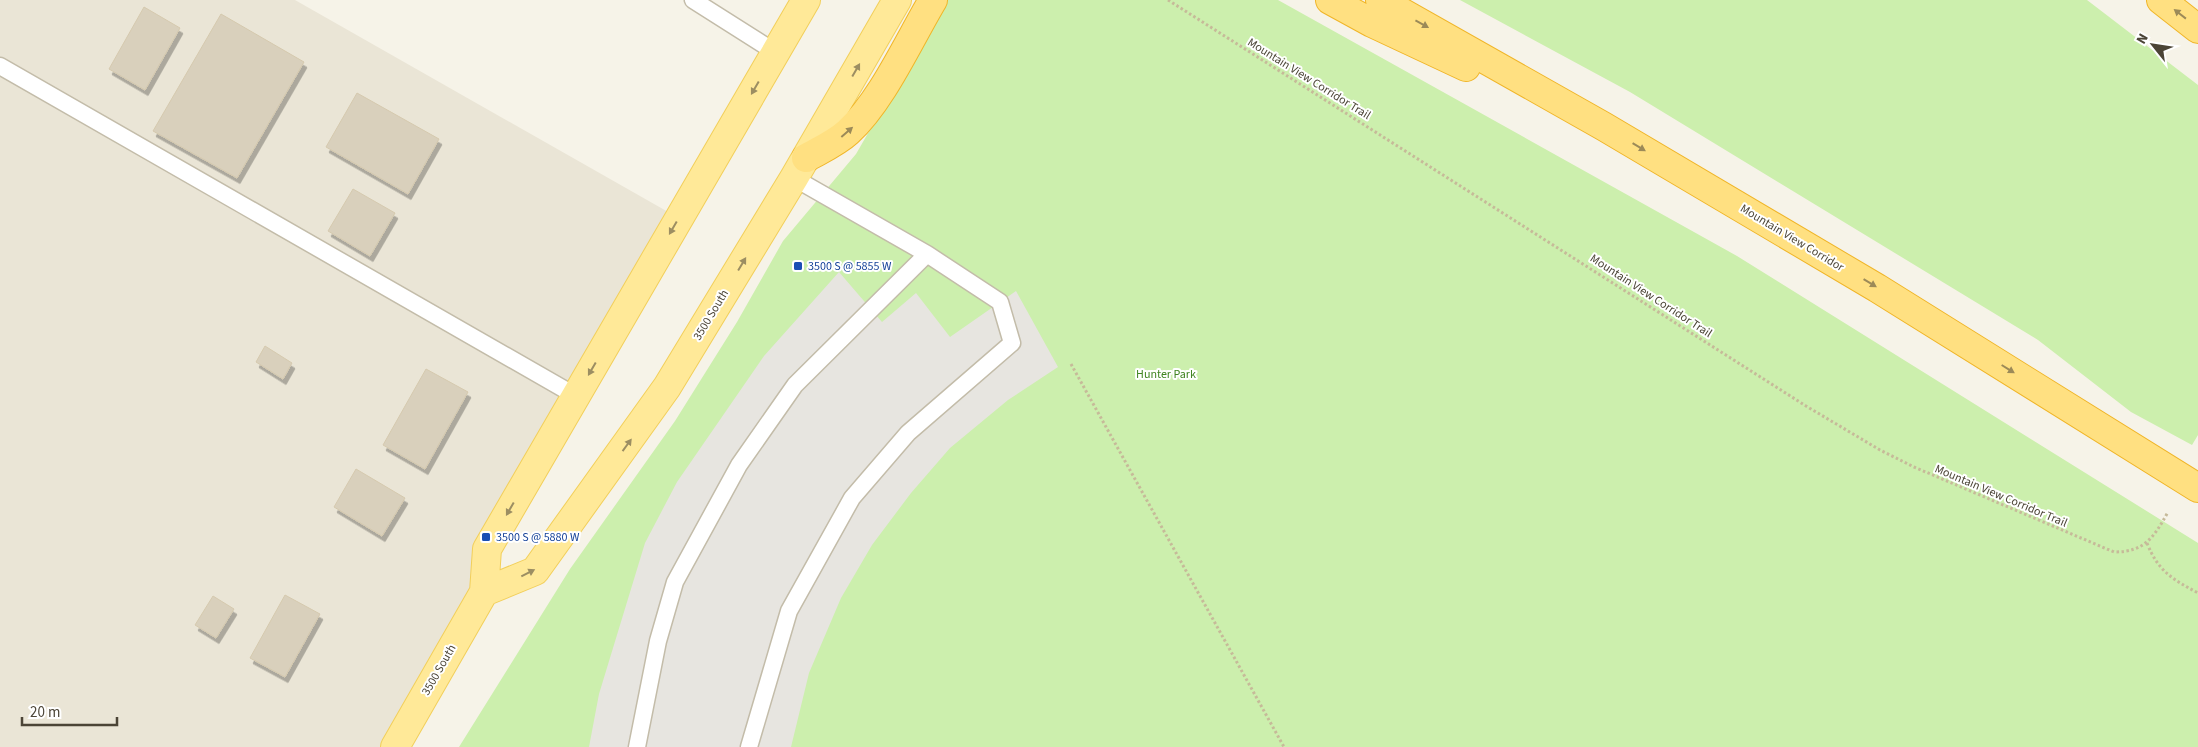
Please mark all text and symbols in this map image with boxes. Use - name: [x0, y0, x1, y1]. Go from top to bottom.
- one-way arrow: [2173, 9, 2186, 20]
- one-way arrow: [1415, 20, 1429, 28]
- north arrow: [2128, 20, 2178, 70]
- text: N: [2132, 30, 2154, 48]
- street label: Mountain View Corridor Trail: [1244, 34, 1374, 124]
- one-way arrow: [852, 64, 861, 77]
- one-way arrow: [751, 80, 759, 95]
- one-way arrow: [840, 126, 852, 138]
- one-way arrow: [1633, 143, 1646, 152]
- street label: Mountain View Corridor: [1737, 200, 1848, 276]
- one-way arrow: [669, 222, 678, 235]
- street label: Mountain View Corridor Trail: [1587, 250, 1715, 342]
- one-way arrow: [737, 257, 746, 270]
- place label: 3500 S @ 5855 W: [808, 258, 892, 275]
- marker: 3500 S @ 5855 W: [792, 260, 804, 272]
- one-way arrow: [1863, 279, 1876, 288]
- street label: 3500 South: [689, 287, 733, 343]
- one-way arrow: [588, 361, 596, 376]
- one-way arrow: [2001, 364, 2015, 374]
- park label: Hunter Park: [1136, 366, 1196, 383]
- one-way arrow: [622, 438, 632, 452]
- street label: Mountain View Corridor Trail: [1932, 460, 2070, 532]
- one-way arrow: [506, 502, 514, 517]
- place label: 3500 S @ 5880 W: [496, 529, 580, 546]
- marker: 3500 S @ 5880 W: [480, 531, 492, 543]
- one-way arrow: [521, 569, 536, 577]
- street label: 3500 South: [418, 641, 460, 699]
- scale bar: [22, 694, 118, 726]
- text: 20 m: [30, 702, 60, 723]

